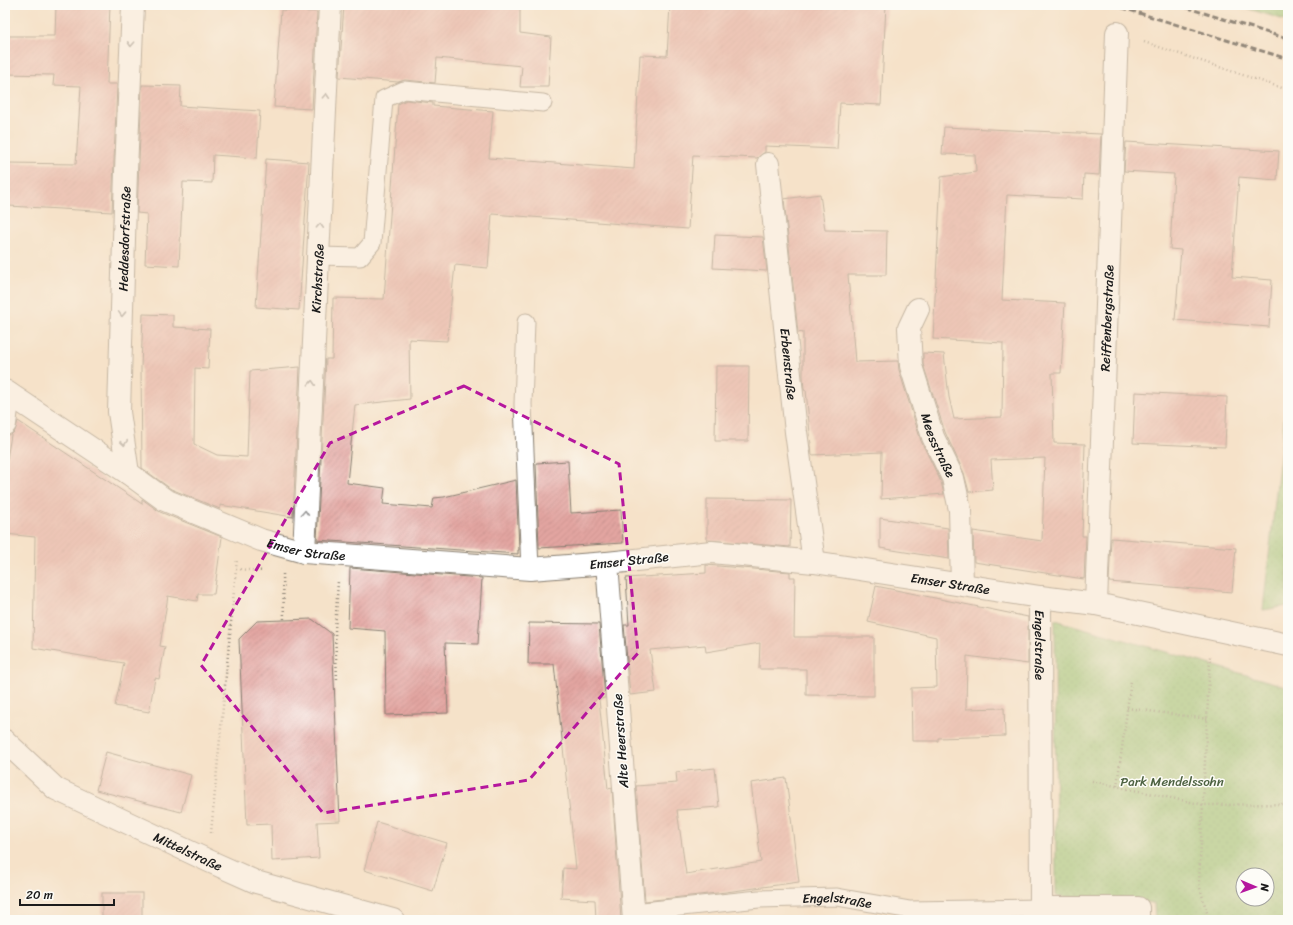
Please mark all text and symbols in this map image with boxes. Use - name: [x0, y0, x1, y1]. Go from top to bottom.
- one-way arrow: [127, 41, 136, 47]
- one-way arrow: [321, 93, 330, 99]
- street label: Heddesdorfstraße: [112, 186, 138, 292]
- one-way arrow: [315, 223, 324, 229]
- street label: Kirchstraße: [304, 243, 331, 314]
- street label: Reiffenbergstraße: [1094, 264, 1120, 372]
- one-way arrow: [118, 311, 126, 317]
- street label: Erbenstraße: [773, 327, 804, 401]
- one-way arrow: [308, 380, 316, 386]
- street label: Meesstraße: [914, 410, 962, 482]
- one-way arrow: [119, 440, 128, 446]
- one-way arrow: [301, 510, 310, 516]
- street label: Emser Straße: [264, 531, 346, 567]
- street label: Emser Straße: [588, 545, 670, 576]
- street label: Emser Straße: [909, 566, 991, 601]
- street label: Engelstraße: [1028, 610, 1051, 680]
- street label: Alte Heerstraße: [606, 693, 635, 790]
- park label: Park Mendelssohn: [1120, 770, 1224, 793]
- street label: Mittelstraße: [149, 825, 226, 878]
- north arrow: [1235, 867, 1275, 907]
- scale bar: [20, 881, 114, 907]
- text: N: [1255, 882, 1274, 892]
- text: 20 m: [26, 884, 53, 906]
- street label: Engelstraße: [802, 886, 874, 915]

